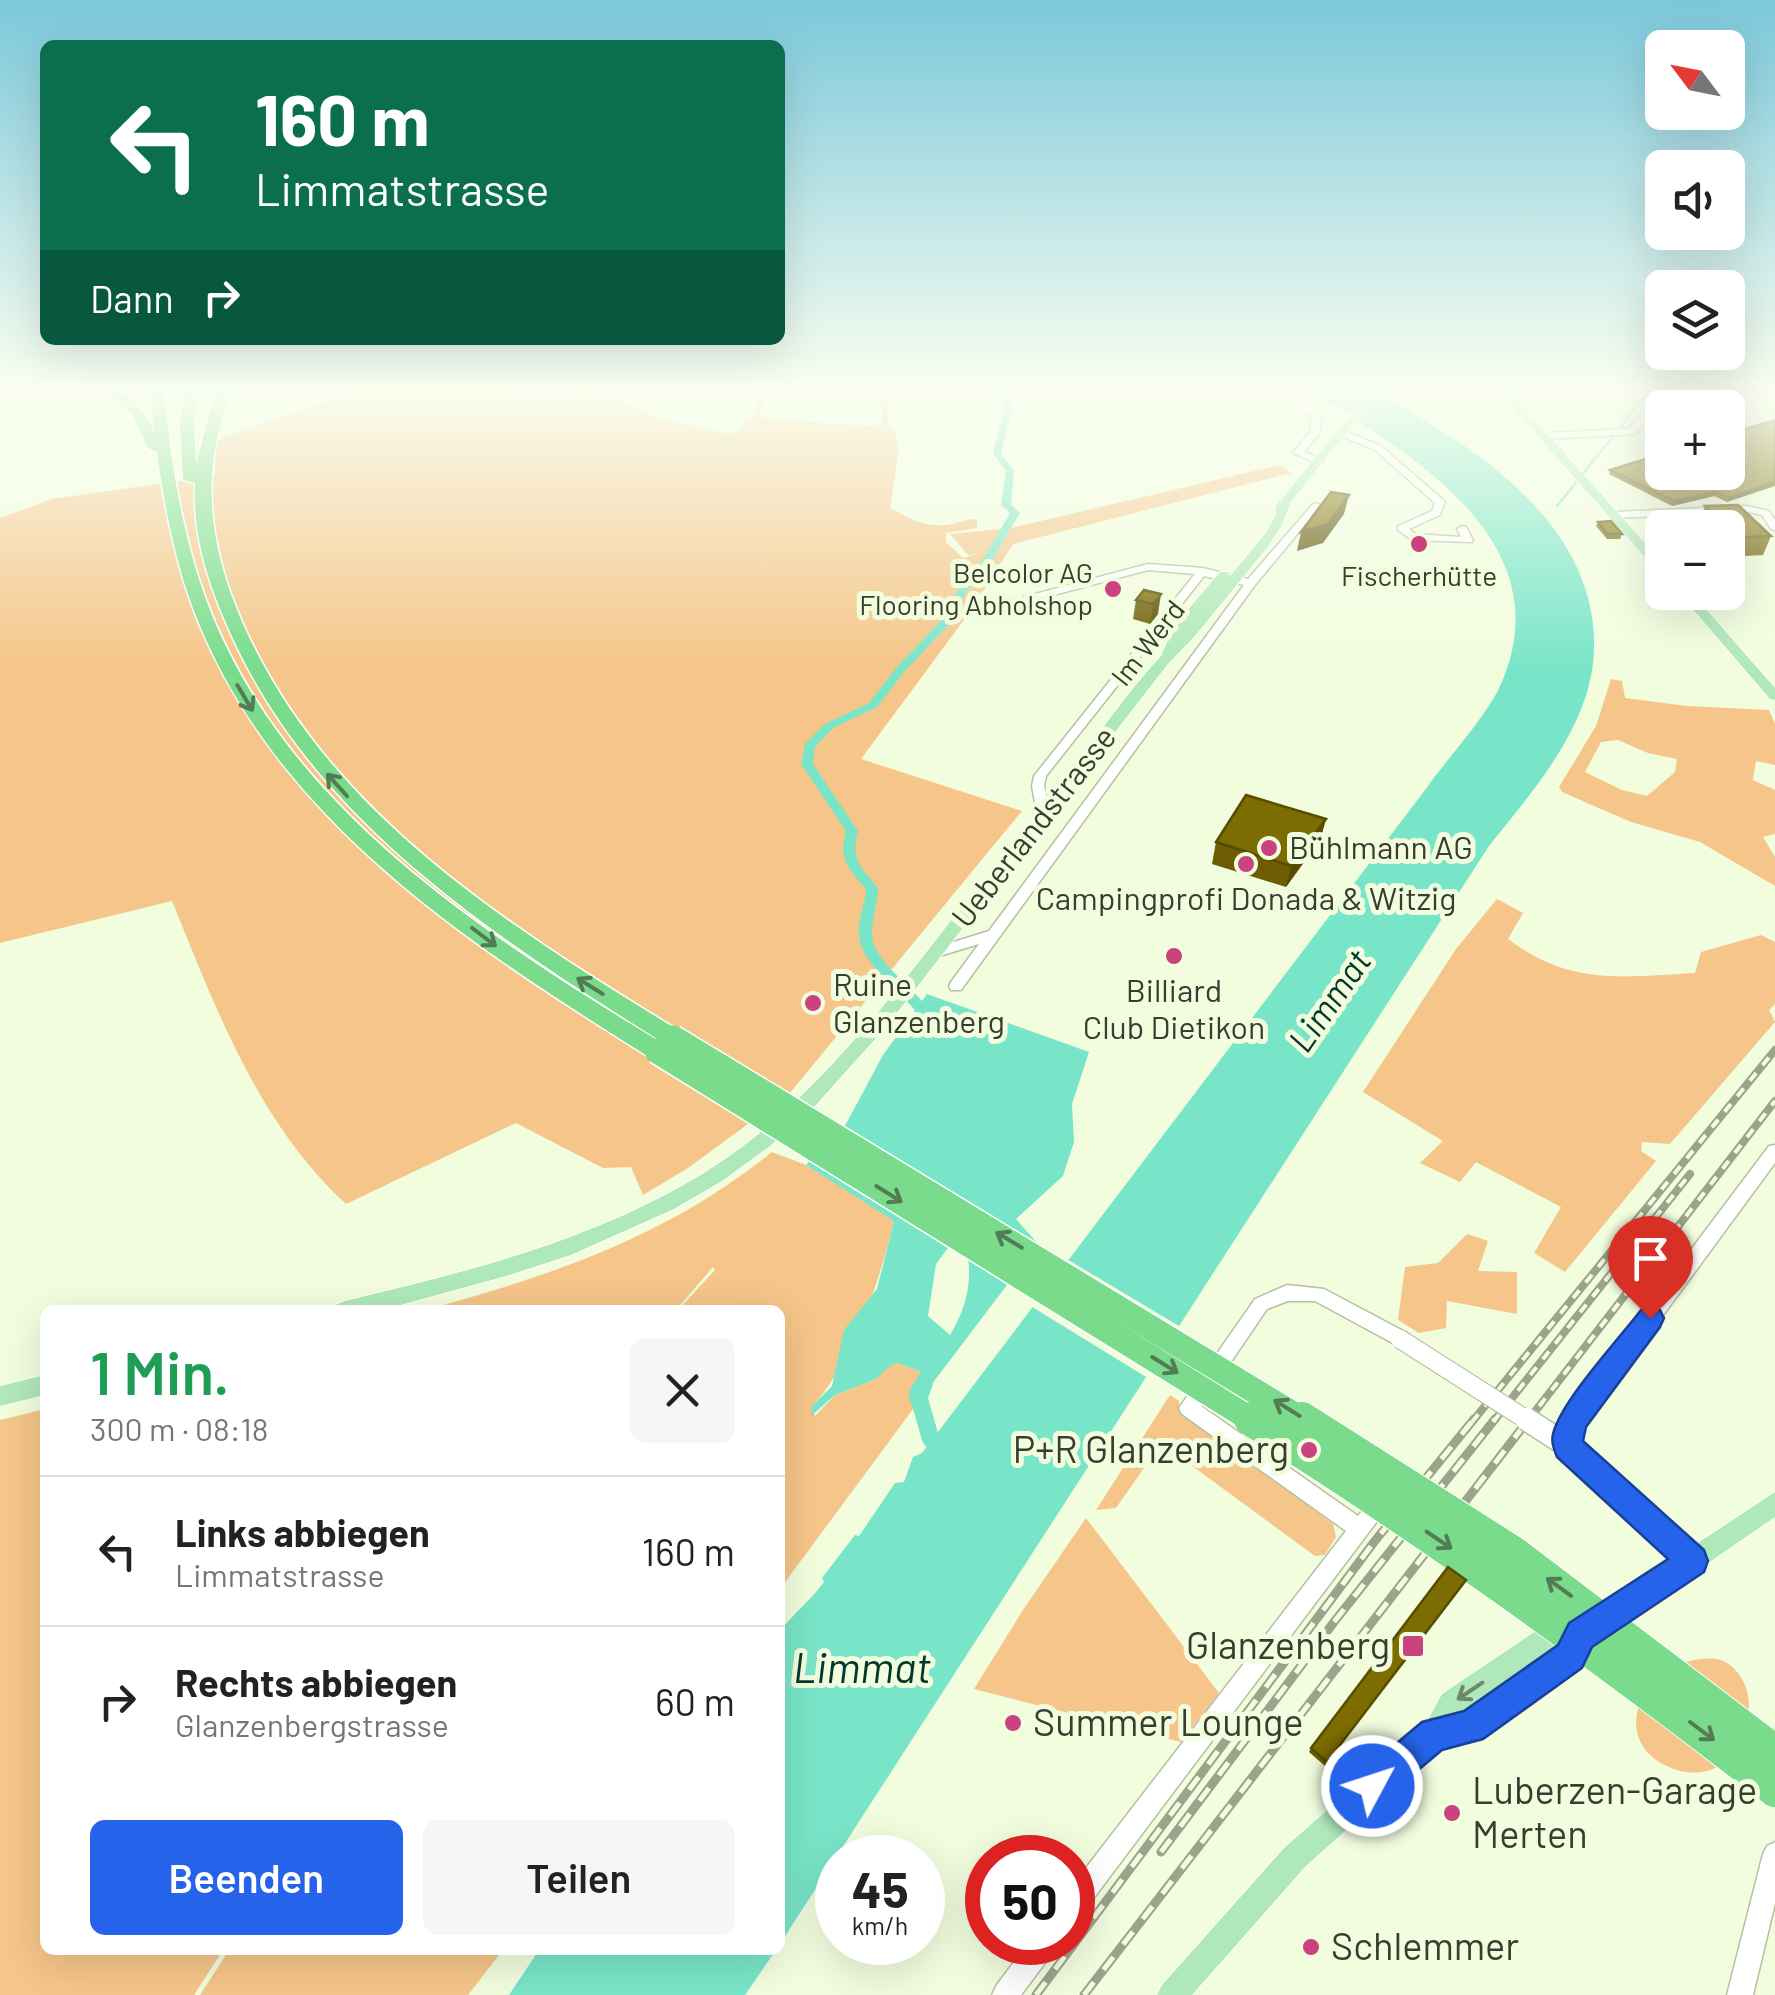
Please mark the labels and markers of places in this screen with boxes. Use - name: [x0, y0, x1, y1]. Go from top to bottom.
- marker: Fischerhütte: [1408, 533, 1430, 555]
- place label: Belcolor AG Flooring Abholshop: [859, 555, 1093, 621]
- place label: Fischerhütte: [1341, 558, 1497, 592]
- marker: Belcolor AG Flooring Abholshop: [1102, 578, 1124, 600]
- place label: Bühlmann AG: [1289, 827, 1473, 865]
- marker: Bühlmann AG: [1258, 837, 1280, 859]
- marker: Campingprofi Donada & Witzig: [1235, 853, 1257, 875]
- place label: Campingprofi Donada & Witzig: [1036, 878, 1456, 916]
- marker: Billiard Club Dietikon: [1163, 945, 1185, 967]
- place label: Ruine Glanzenberg: [833, 964, 1005, 1039]
- place label: Billiard Club Dietikon: [1083, 970, 1265, 1045]
- marker: Ruine Glanzenberg: [802, 992, 824, 1014]
- pin: [1608, 1216, 1693, 1319]
- place label: P+R Glanzenberg: [1013, 1425, 1289, 1471]
- marker: P+R Glanzenberg: [1298, 1439, 1320, 1461]
- place label: Glanzenberg: [1186, 1621, 1390, 1667]
- marker: Glanzenberg: [1400, 1633, 1426, 1659]
- place label: Summer Lounge: [1033, 1698, 1304, 1744]
- marker: Summer Lounge: [1002, 1712, 1024, 1734]
- place label: Luberzen-Garage Merten: [1472, 1766, 1757, 1856]
- marker: Luberzen-Garage Merten: [1441, 1802, 1463, 1824]
- place label: Schlemmer: [1331, 1922, 1519, 1968]
- marker: Schlemmer: [1300, 1936, 1322, 1958]

